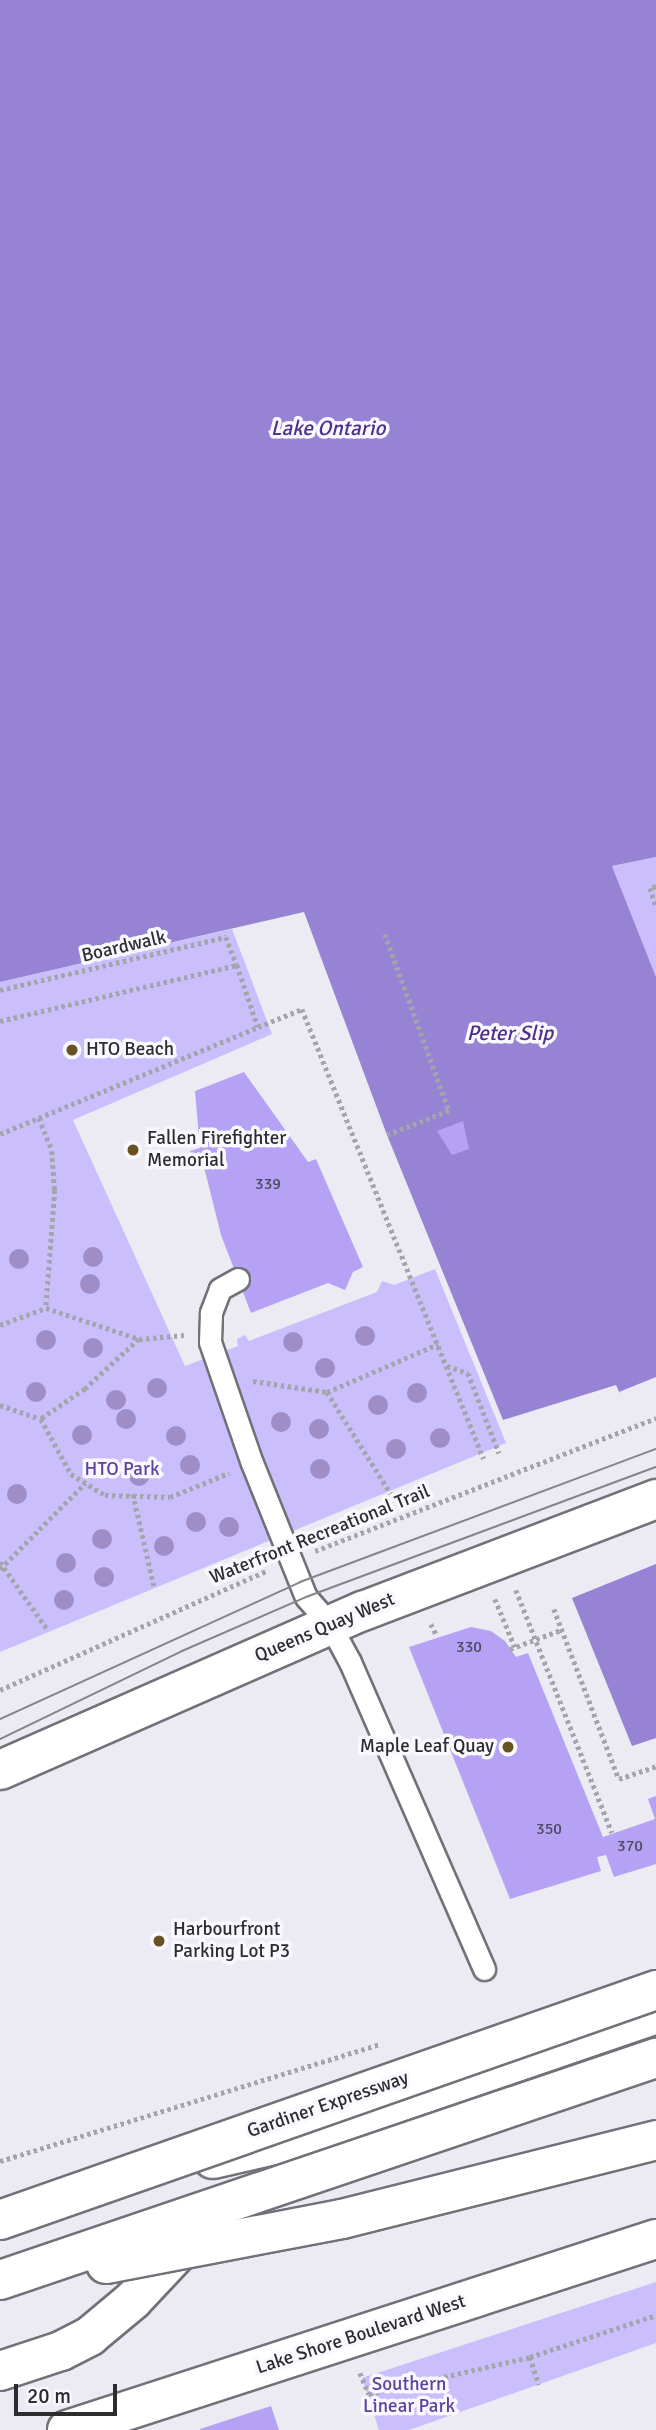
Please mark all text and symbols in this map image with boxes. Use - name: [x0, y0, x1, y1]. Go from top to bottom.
- water label: Lake Ontario: [271, 415, 385, 441]
- street label: Boardwalk: [79, 926, 169, 968]
- water label: Peter Slip: [467, 1020, 553, 1046]
- place label: HTO Beach: [86, 1039, 174, 1061]
- marker: HTO Beach: [64, 1042, 80, 1058]
- place label: Fallen Firefighter Memorial: [147, 1128, 286, 1172]
- marker: Fallen Firefighter Memorial: [125, 1142, 141, 1158]
- house number: 339: [255, 1174, 281, 1194]
- park label: HTO Park: [85, 1459, 159, 1481]
- street label: Waterfront Recreational Trail: [207, 1480, 433, 1590]
- street label: Queens Quay West: [252, 1588, 398, 1668]
- house number: 330: [456, 1637, 482, 1657]
- place label: Maple Leaf Quay: [360, 1736, 494, 1758]
- marker: Maple Leaf Quay: [500, 1739, 516, 1755]
- house number: 350: [536, 1819, 562, 1839]
- house number: 370: [617, 1836, 643, 1856]
- place label: Harbourfront Parking Lot P3: [173, 1919, 290, 1963]
- marker: Harbourfront Parking Lot P3: [151, 1933, 167, 1949]
- street label: Gardiner Expressway: [244, 2067, 412, 2143]
- street label: Lake Shore Boulevard West: [253, 2290, 469, 2380]
- scale bar: [18, 2370, 121, 2414]
- park label: Southern Linear Park: [363, 2374, 455, 2418]
- text: 20 m: [27, 2383, 71, 2409]

